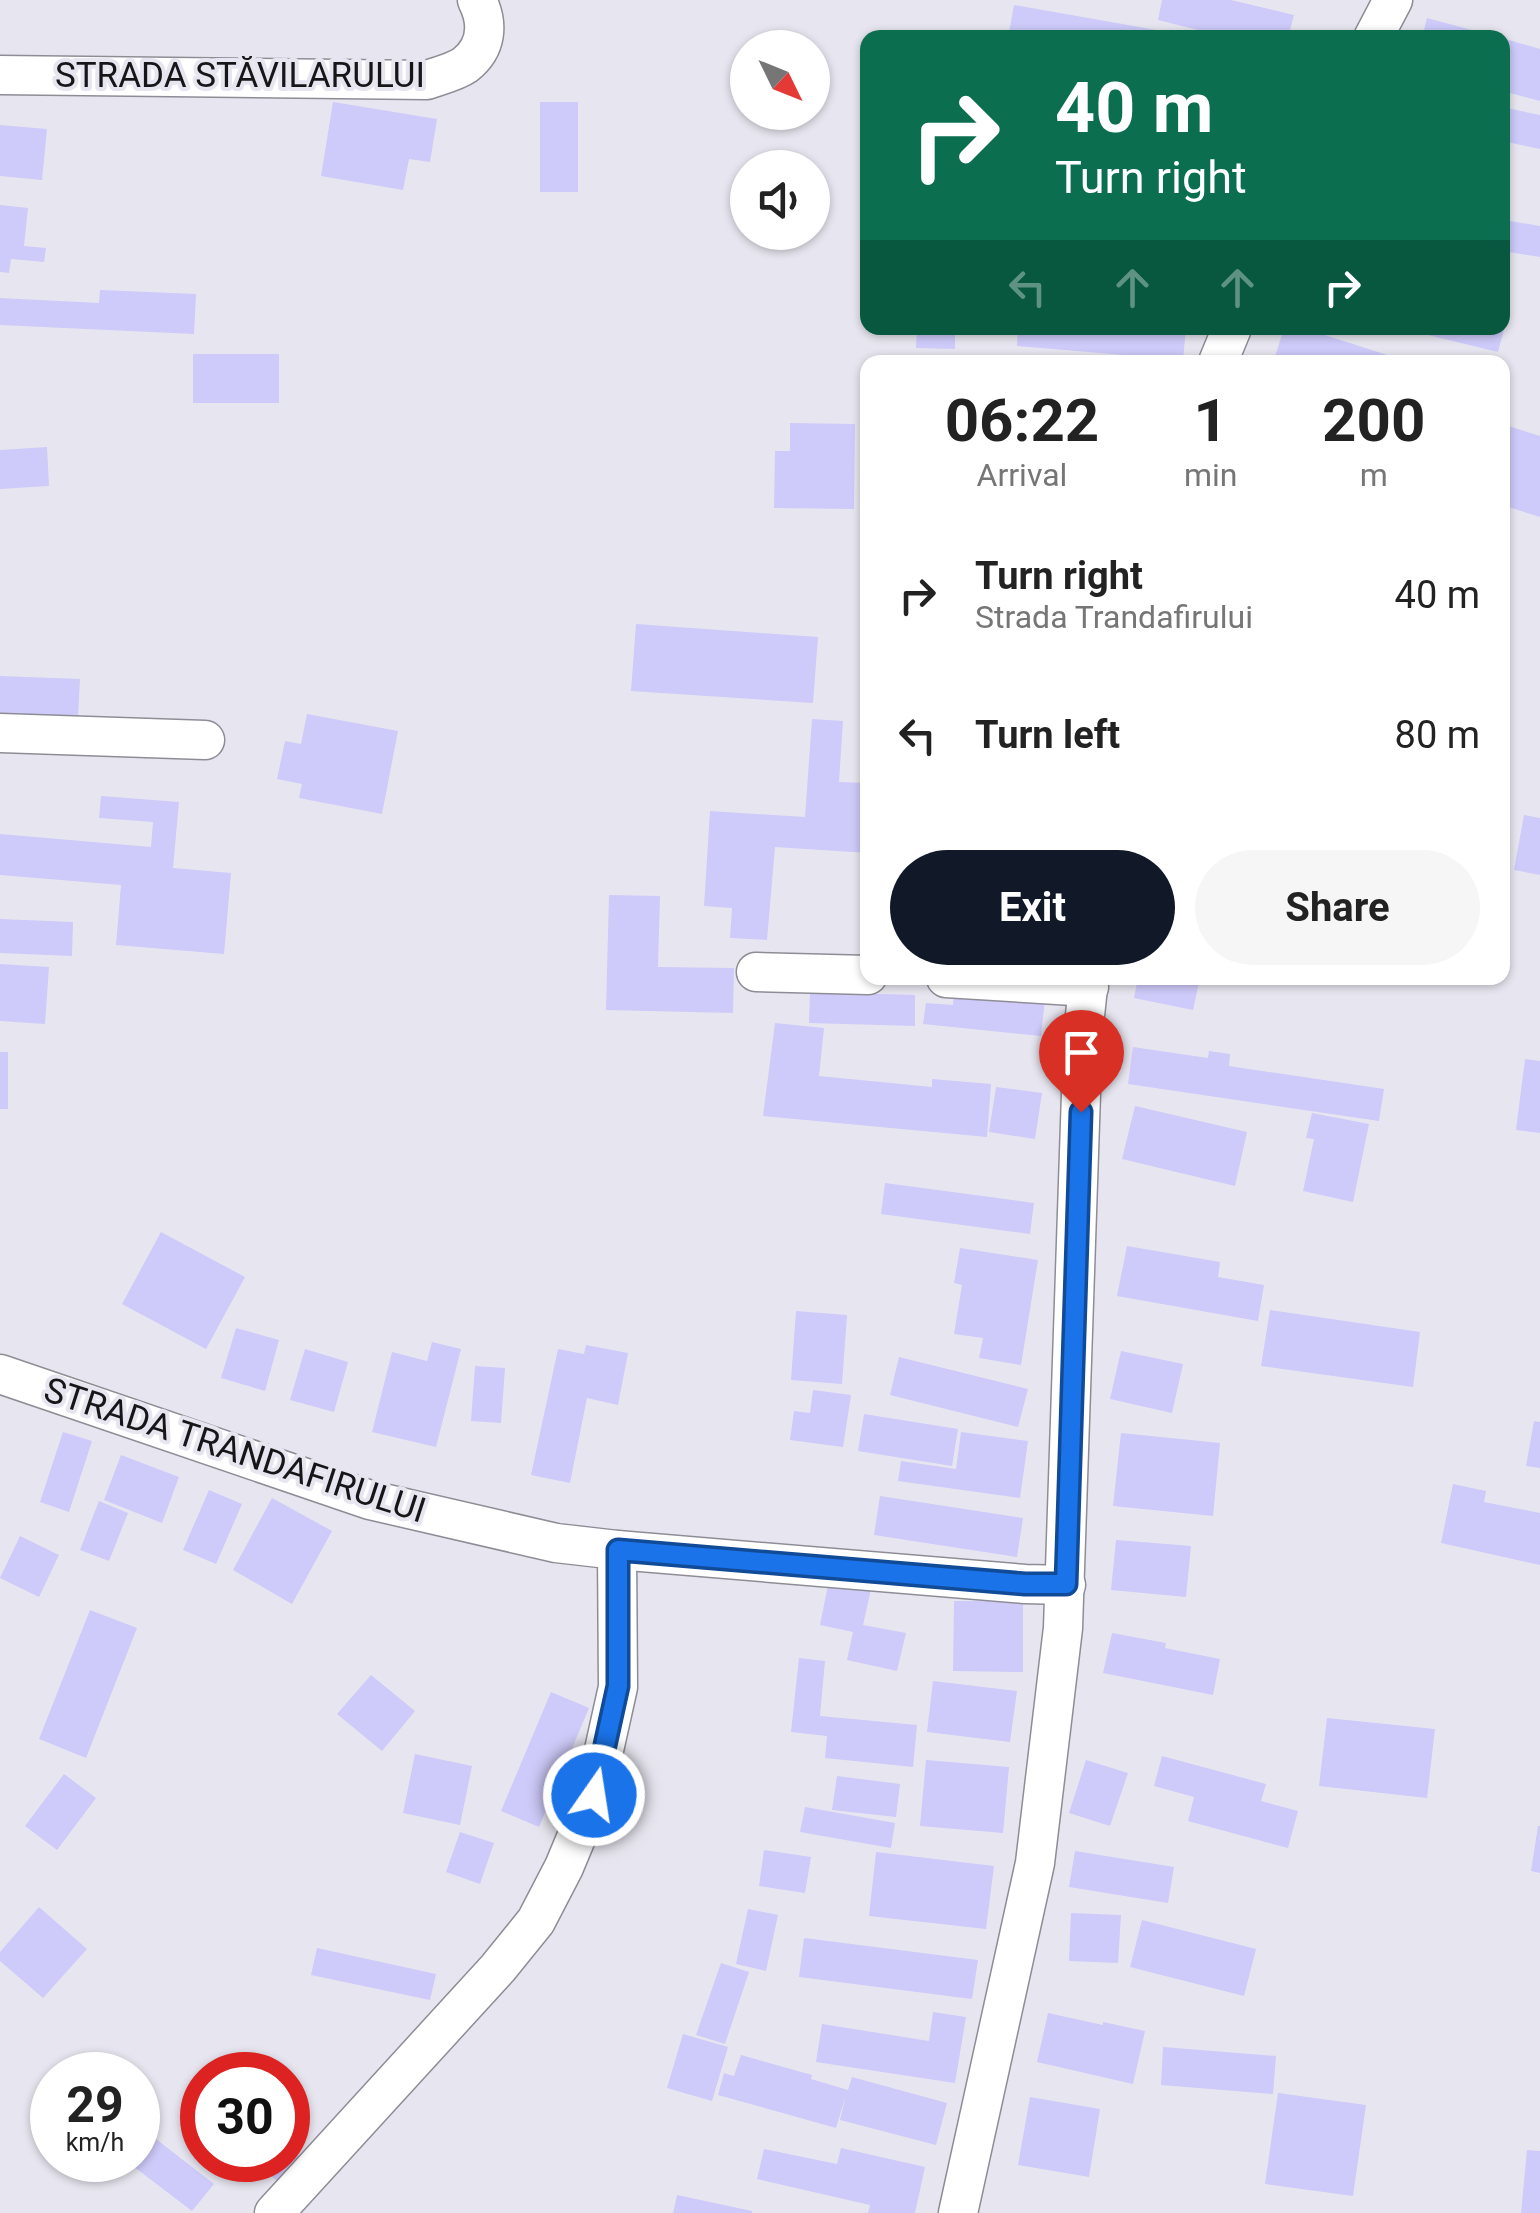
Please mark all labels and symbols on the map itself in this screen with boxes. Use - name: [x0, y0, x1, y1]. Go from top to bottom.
- north arrow: [730, 30, 830, 130]
- street label: STRADA STĂVILARULUI: [55, 55, 425, 96]
- pin: [1039, 1010, 1124, 1113]
- street label: STRADA TRANDAFIRULUI: [39, 1369, 431, 1532]
- position arrow: [542, 1743, 646, 1847]
- speed limit sign: 30: [180, 2052, 310, 2182]

